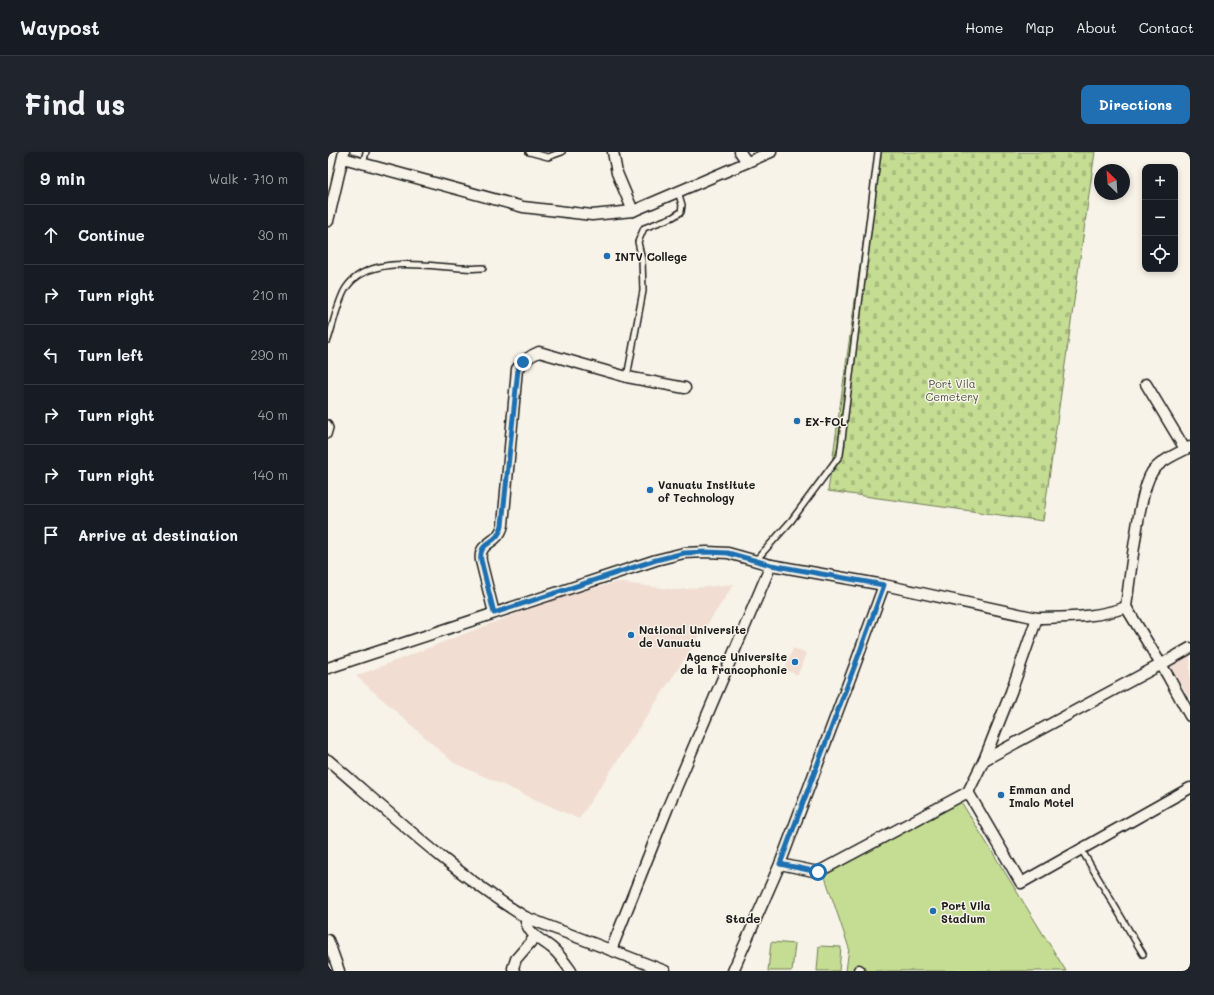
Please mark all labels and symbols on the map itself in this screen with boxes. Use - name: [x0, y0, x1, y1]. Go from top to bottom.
- north arrow: [1094, 164, 1130, 200]
- place label: INTV College: [615, 249, 688, 264]
- marker: INTV College: [602, 251, 612, 261]
- route end: [514, 353, 532, 371]
- park label: Port Vila Cemetery: [925, 376, 979, 404]
- place label: EX-FOL: [805, 414, 847, 429]
- marker: EX-FOL: [792, 416, 802, 426]
- place label: Vanuatu Institute of Technology: [658, 477, 756, 505]
- marker: Vanuatu Institute of Technology: [645, 485, 655, 495]
- place label: National Universite de Vanuatu: [639, 622, 747, 650]
- marker: National Universite de Vanuatu: [626, 630, 636, 640]
- place label: Agence Universite de la Francophonie: [680, 649, 787, 677]
- marker: Agence Universite de la Francophonie: [790, 657, 800, 667]
- place label: Emman and Imalo Motel: [1009, 782, 1074, 810]
- marker: Emman and Imalo Motel: [996, 790, 1006, 800]
- route start: [809, 863, 827, 881]
- place label: Port Vila Stadium: [941, 898, 991, 926]
- marker: Port Vila Stadium: [928, 906, 938, 916]
- district label: Stade: [726, 910, 760, 926]

